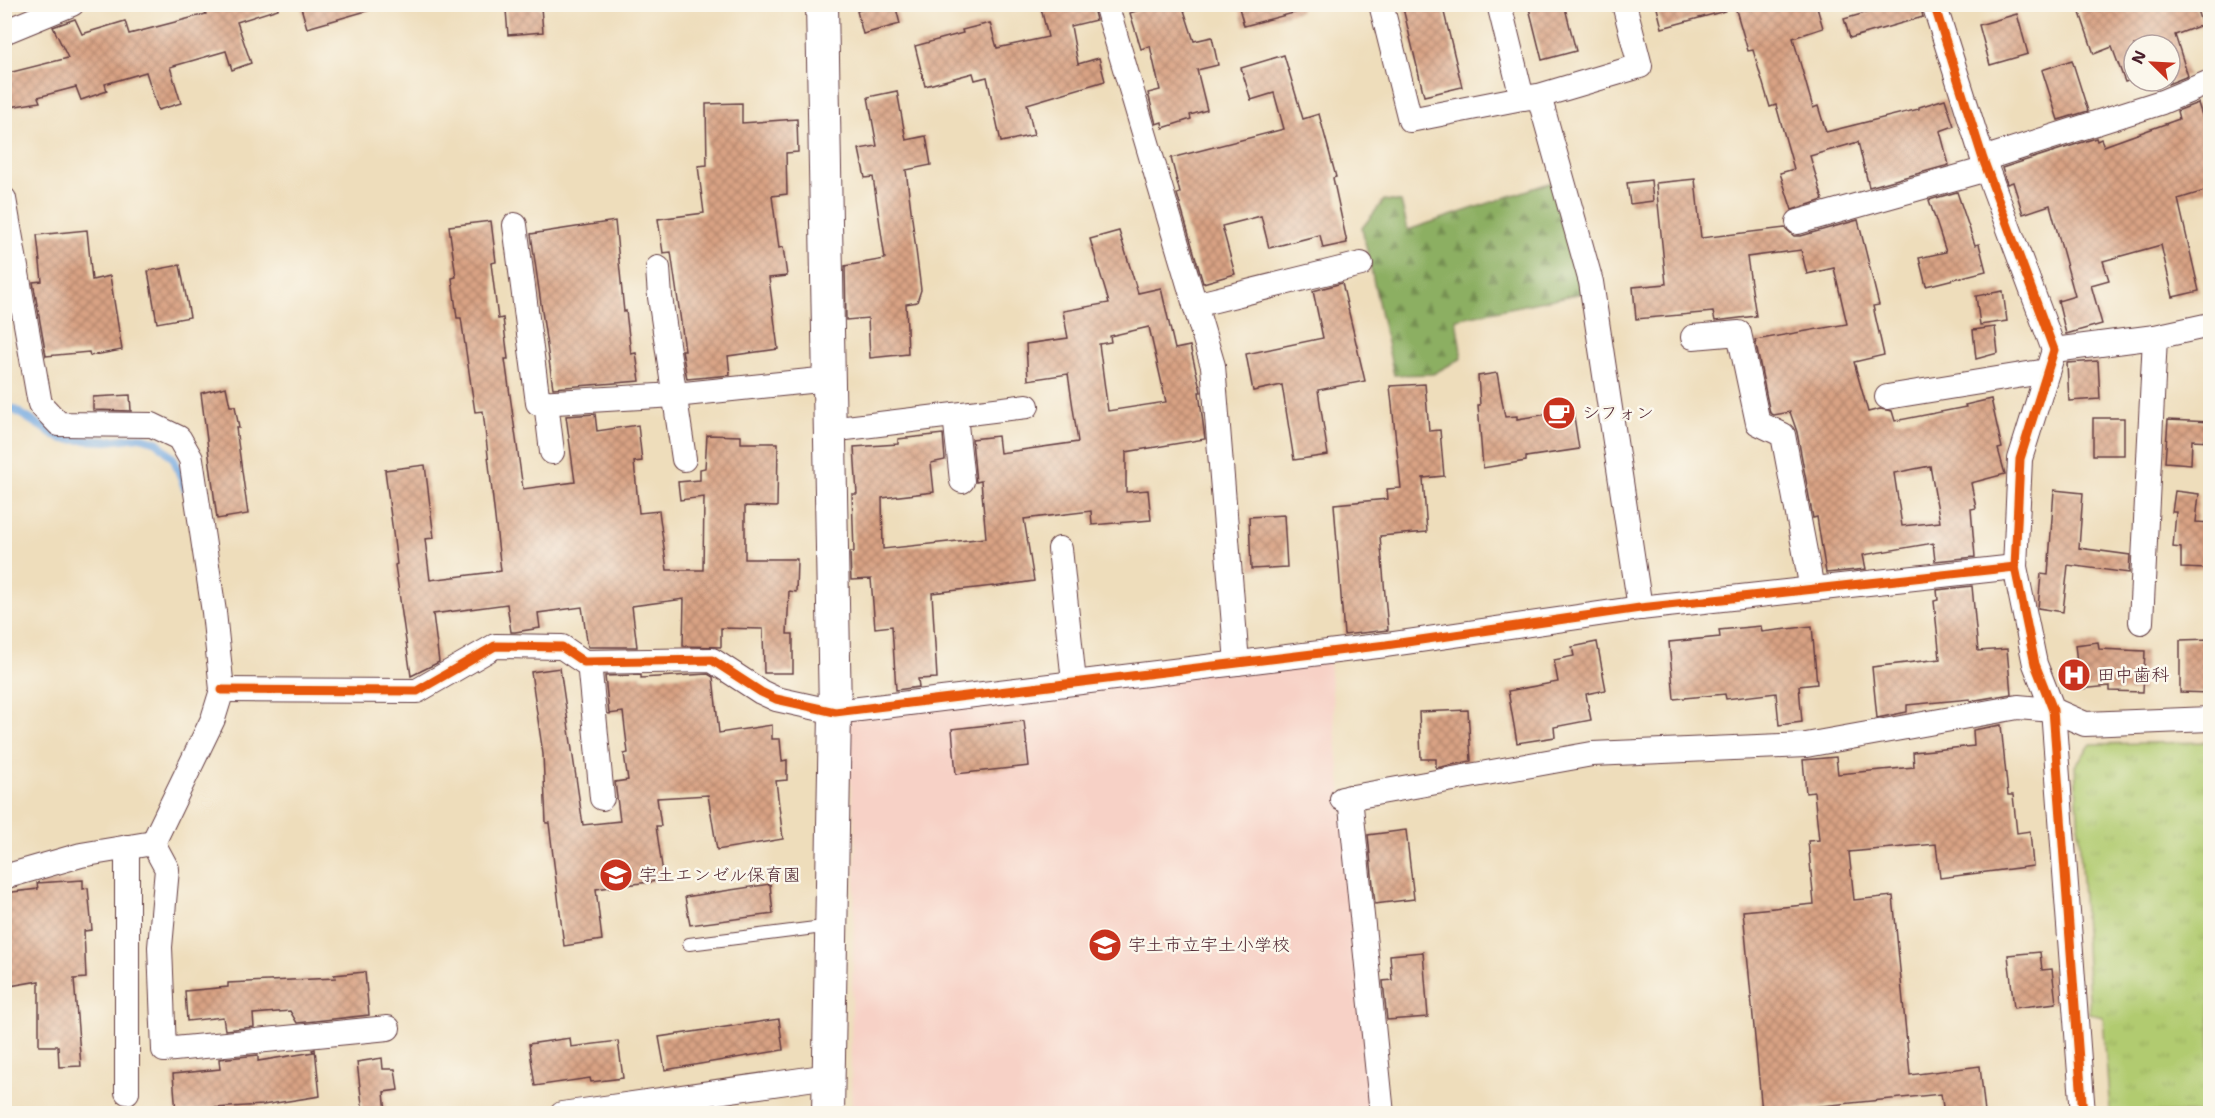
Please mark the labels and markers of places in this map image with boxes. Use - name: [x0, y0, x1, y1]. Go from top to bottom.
- cafe icon: シフォン: [1541, 395, 1577, 431]
- place label: シフォン: [1582, 401, 1654, 425]
- hospital icon: 田中歯科: [2056, 657, 2092, 693]
- place label: 田中歯科: [2097, 663, 2169, 687]
- school or university icon: 宇土エンゼル保育園: [598, 857, 634, 893]
- place label: 宇土エンゼル保育園: [639, 863, 801, 887]
- school or university icon: 宇土市立宇土小学校: [1087, 927, 1123, 963]
- place label: 宇土市立宇土小学校: [1128, 933, 1290, 957]

